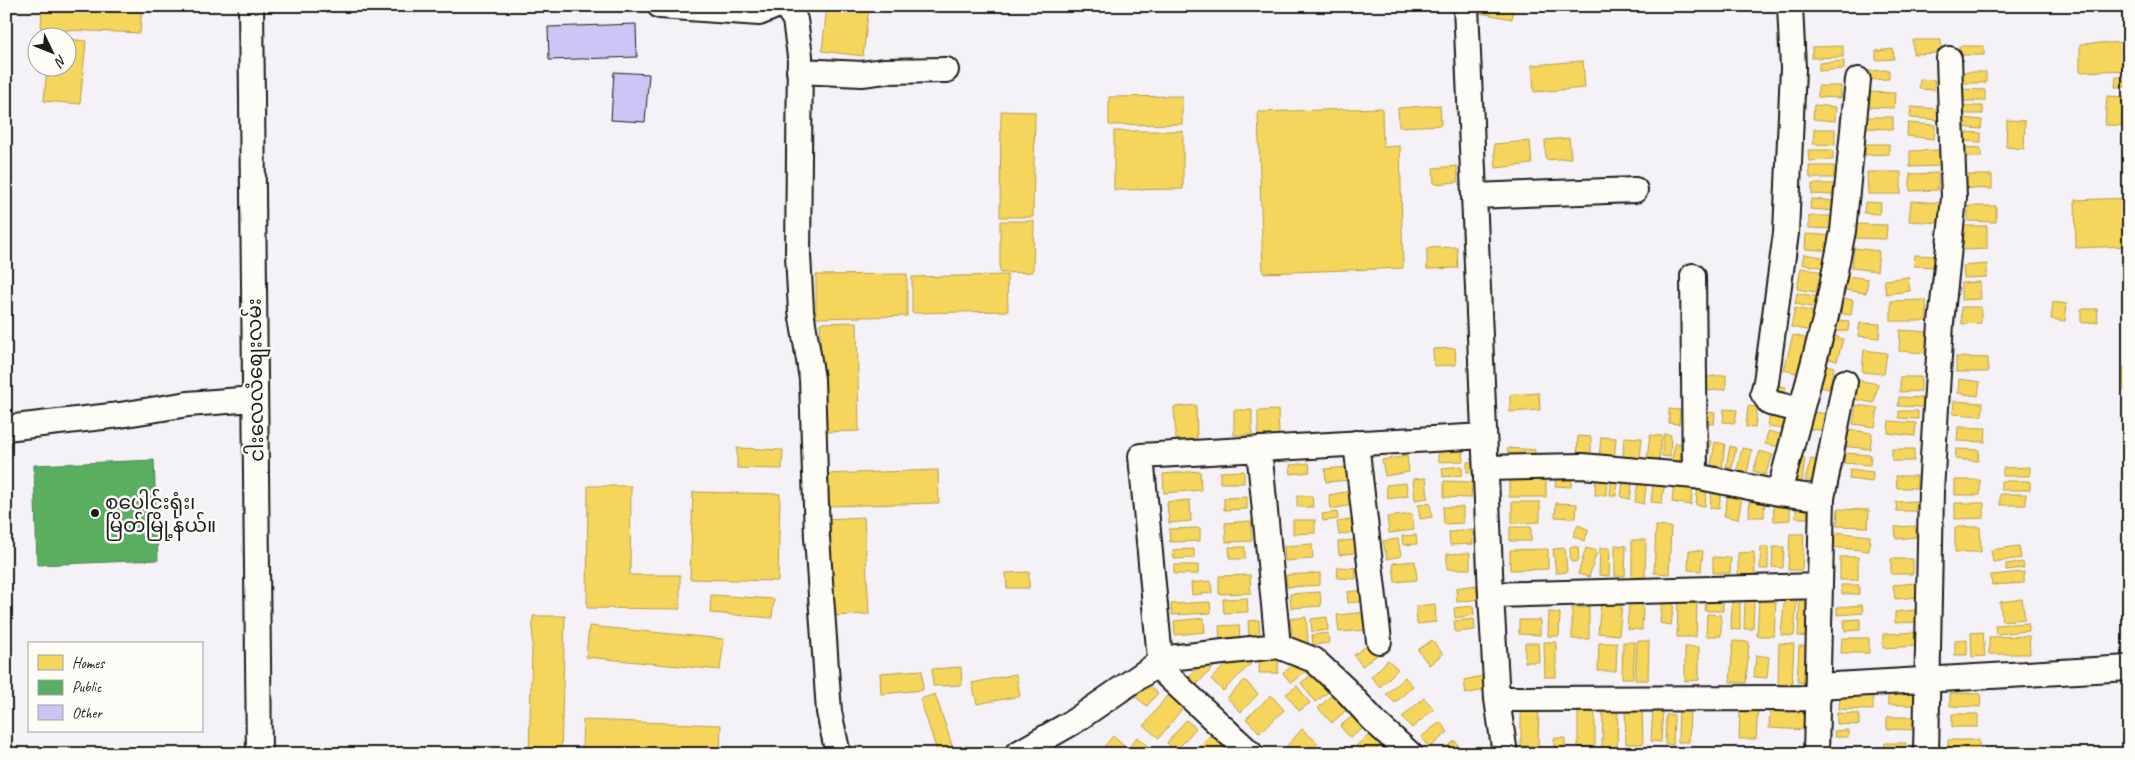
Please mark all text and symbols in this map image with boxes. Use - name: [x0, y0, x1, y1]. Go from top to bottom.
- north arrow: [28, 28, 78, 78]
- text: N: [50, 52, 70, 71]
- street label: ငါးလေလံစျေးလမ်း: [240, 298, 272, 462]
- place label: စုပေါင်းရုံး၊ မြိတ်မြို့နယ်။: [105, 488, 216, 541]
- marker: စုပေါင်းရုံး၊ မြိတ်မြို့နယ်။: [89, 507, 101, 519]
- legend: [28, 642, 202, 732]
- text: Homes: [72, 654, 106, 673]
- text: Public: [72, 678, 102, 697]
- text: Other: [72, 704, 103, 723]

